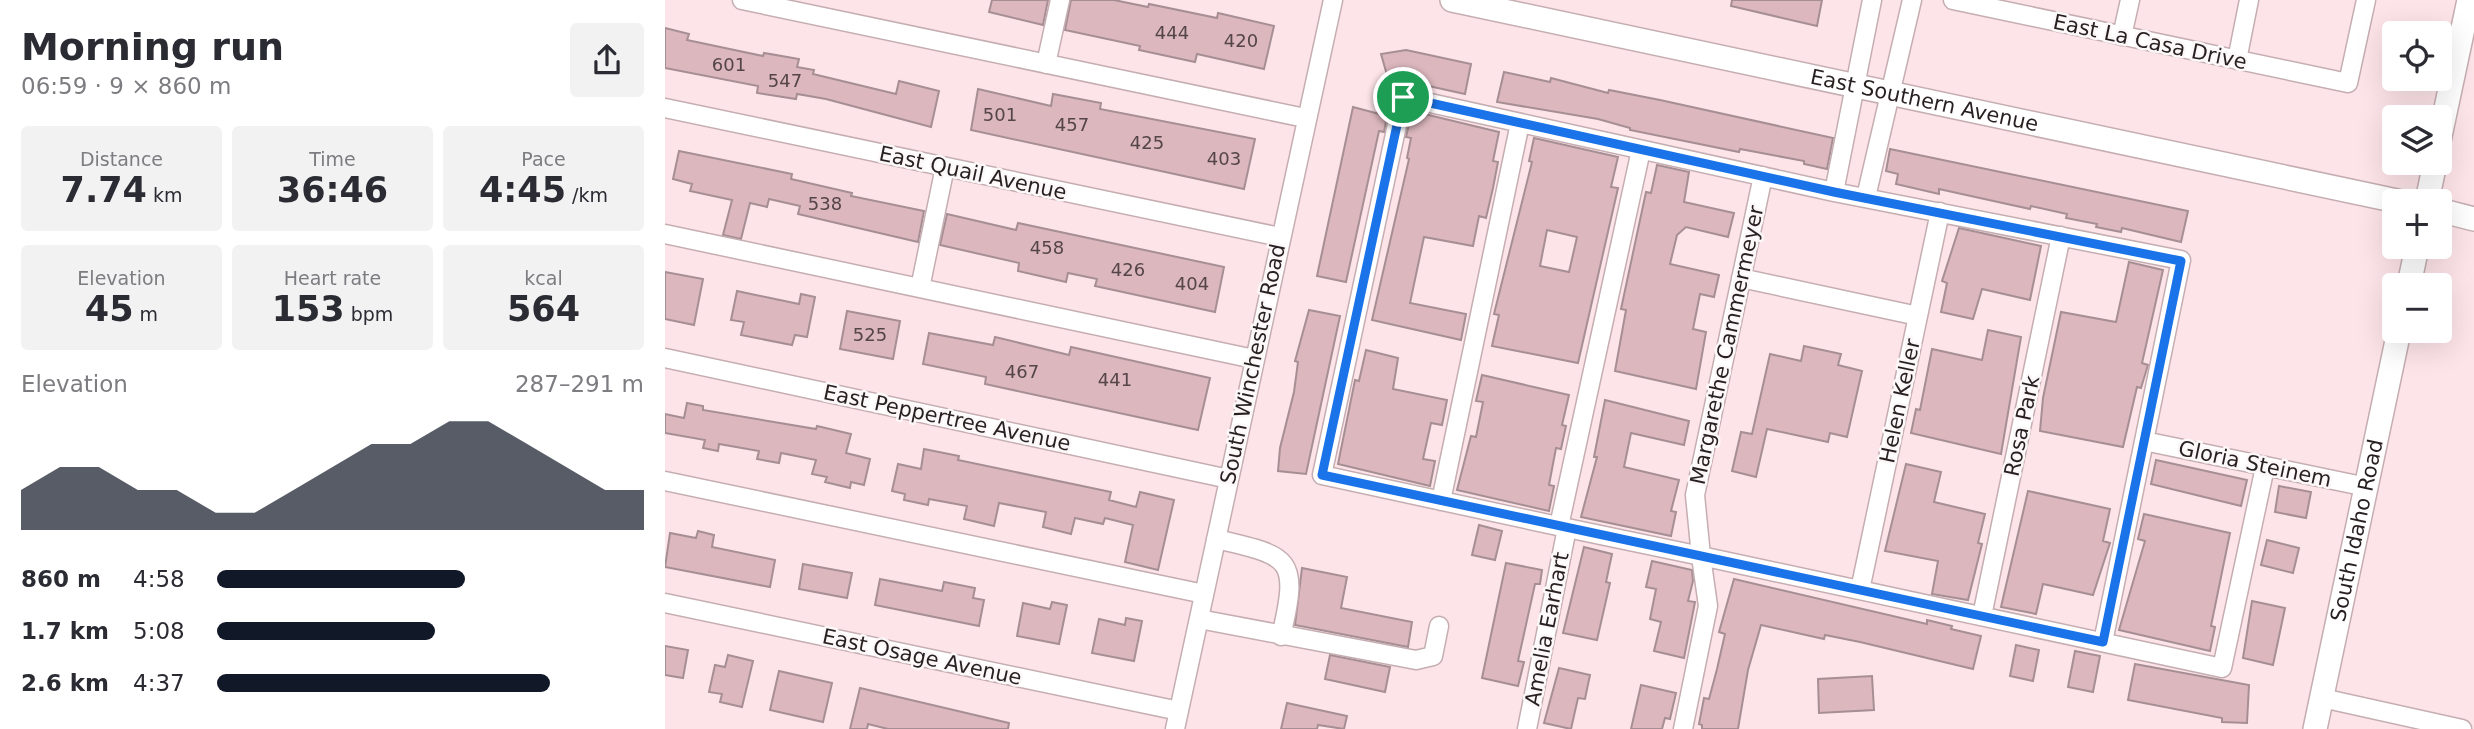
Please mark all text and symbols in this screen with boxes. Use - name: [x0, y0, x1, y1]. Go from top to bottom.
- street label: East La Casa Drive: [2051, 10, 2249, 74]
- map controls: [2382, 21, 2452, 343]
- button: locate: [2382, 21, 2452, 91]
- house number: 444: [1155, 22, 1189, 43]
- button: share: [570, 23, 644, 97]
- text: Morning run: [21, 25, 284, 69]
- house number: 420: [1224, 30, 1258, 51]
- house number: 601: [712, 54, 746, 75]
- street label: East Southern Avenue: [1808, 65, 2041, 136]
- pin: [1373, 67, 1433, 127]
- house number: 547: [768, 70, 802, 91]
- text: 06:59 · 9 × 860 m: [21, 73, 231, 99]
- icon: arrive: [1384, 78, 1422, 116]
- house number: 501: [983, 104, 1017, 125]
- button: layers: [2382, 105, 2452, 175]
- house number: 457: [1055, 114, 1089, 135]
- house number: 425: [1130, 132, 1164, 153]
- street label: East Quail Avenue: [877, 141, 1069, 205]
- text: Distance: [80, 148, 163, 170]
- text: Time: [309, 148, 356, 170]
- text: Pace: [521, 148, 566, 170]
- house number: 403: [1207, 148, 1241, 169]
- text: 7.74: [61, 170, 147, 210]
- text: 36:46: [277, 170, 388, 210]
- text: 4:45: [479, 170, 566, 210]
- text: km: [147, 184, 182, 206]
- text: /km: [566, 184, 608, 206]
- button: +: [2382, 189, 2452, 259]
- house number: 538: [808, 193, 842, 214]
- street label: Margarethe Cammermeyer: [1686, 203, 1768, 487]
- house number: 458: [1030, 237, 1064, 258]
- street label: South Winchester Road: [1216, 242, 1290, 486]
- house number: 426: [1111, 259, 1145, 280]
- text: Elevation: [77, 267, 166, 289]
- text: Heart rate: [284, 267, 381, 289]
- text: kcal: [524, 267, 563, 289]
- house number: 404: [1175, 273, 1209, 294]
- button: −: [2382, 273, 2452, 343]
- text: 45: [85, 289, 134, 329]
- text: 153: [272, 289, 345, 329]
- text: 564: [507, 289, 580, 329]
- text: m: [134, 303, 158, 325]
- text: bpm: [345, 303, 393, 325]
- house number: 525: [853, 324, 887, 345]
- street label: Helen Keller: [1875, 336, 1925, 465]
- house number: 467: [1005, 361, 1039, 382]
- house number: 441: [1098, 369, 1132, 390]
- text: Elevation: [21, 371, 128, 397]
- text: 287–291 m: [515, 371, 644, 397]
- street label: Rosa Park: [2000, 373, 2045, 479]
- street label: East Peppertree Avenue: [821, 380, 1073, 456]
- street label: Gloria Steinem: [2176, 436, 2334, 492]
- street label: South Idaho Road: [2326, 437, 2388, 624]
- street label: Amelia Earhart: [1520, 550, 1574, 708]
- text: 860 m: [21, 566, 101, 592]
- text: 4:58: [133, 566, 185, 592]
- text: 1.7 km: [21, 618, 109, 644]
- text: 5:08: [133, 618, 185, 644]
- street label: East Osage Avenue: [820, 624, 1024, 690]
- text: 2.6 km: [21, 670, 109, 696]
- text: 4:37: [133, 670, 185, 696]

